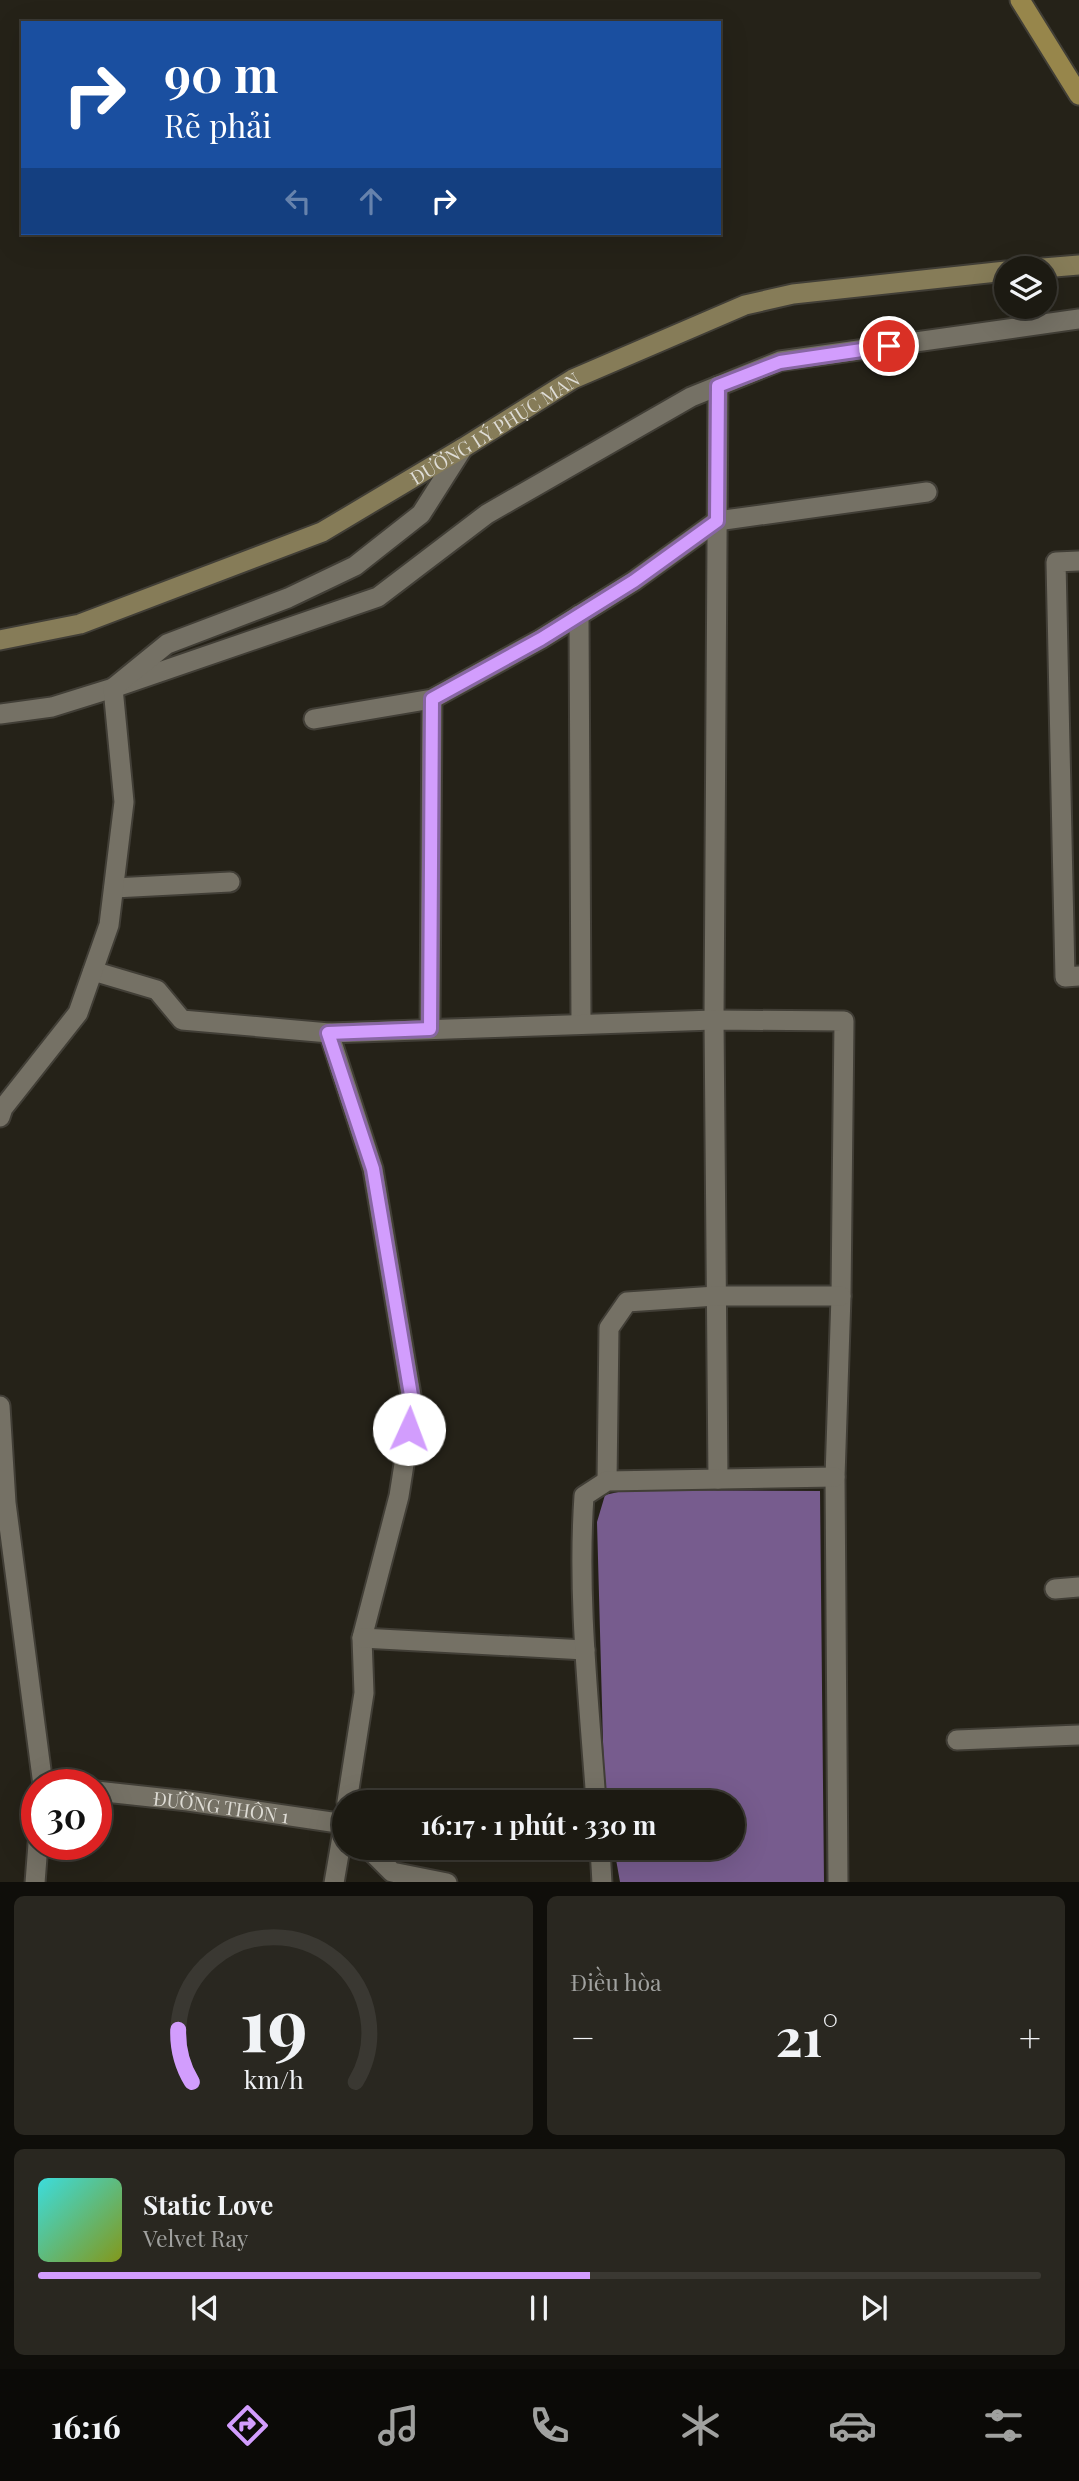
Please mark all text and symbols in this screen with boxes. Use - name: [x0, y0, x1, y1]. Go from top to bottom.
- text: 90 m: [164, 40, 278, 105]
- icon: right: [49, 49, 140, 140]
- text: Rẽ phải: [164, 103, 272, 146]
- icon: left: [279, 182, 317, 220]
- icon: ahead: [352, 182, 390, 220]
- icon: right: [425, 182, 463, 220]
- map controls: [994, 256, 1057, 319]
- button: layers: [994, 256, 1057, 319]
- pin: [859, 316, 919, 376]
- icon: arrive: [870, 327, 908, 365]
- street label: ĐƯỜNG LÝ PHỤC MAN: [405, 365, 584, 490]
- position arrow: [372, 1392, 446, 1466]
- speed limit sign: 30: [21, 1769, 112, 1860]
- street label: ĐƯỜNG THÔN 1: [152, 1784, 291, 1829]
- text: 16:17 · 1 phút · 330 m: [421, 1807, 656, 1842]
- text: Điều hòa: [571, 1966, 662, 1997]
- text: 19: [239, 1973, 307, 2070]
- text: 21°: [775, 2001, 838, 2070]
- text: −: [571, 2011, 595, 2062]
- text: +: [1019, 2011, 1041, 2062]
- text: km/h: [243, 2061, 304, 2094]
- text: Static Love: [143, 2187, 273, 2222]
- text: Velvet Ray: [143, 2222, 248, 2253]
- icon: previous: [186, 2289, 224, 2327]
- icon: pause: [520, 2289, 558, 2327]
- icon: next: [855, 2289, 893, 2327]
- icon: directions: [223, 2401, 272, 2450]
- icon: music: [374, 2401, 423, 2450]
- icon: phone: [525, 2401, 574, 2450]
- icon: climate: [676, 2401, 725, 2450]
- icon: car: [828, 2401, 877, 2450]
- icon: filters: [979, 2401, 1028, 2450]
- text: 16:16: [51, 2404, 121, 2447]

